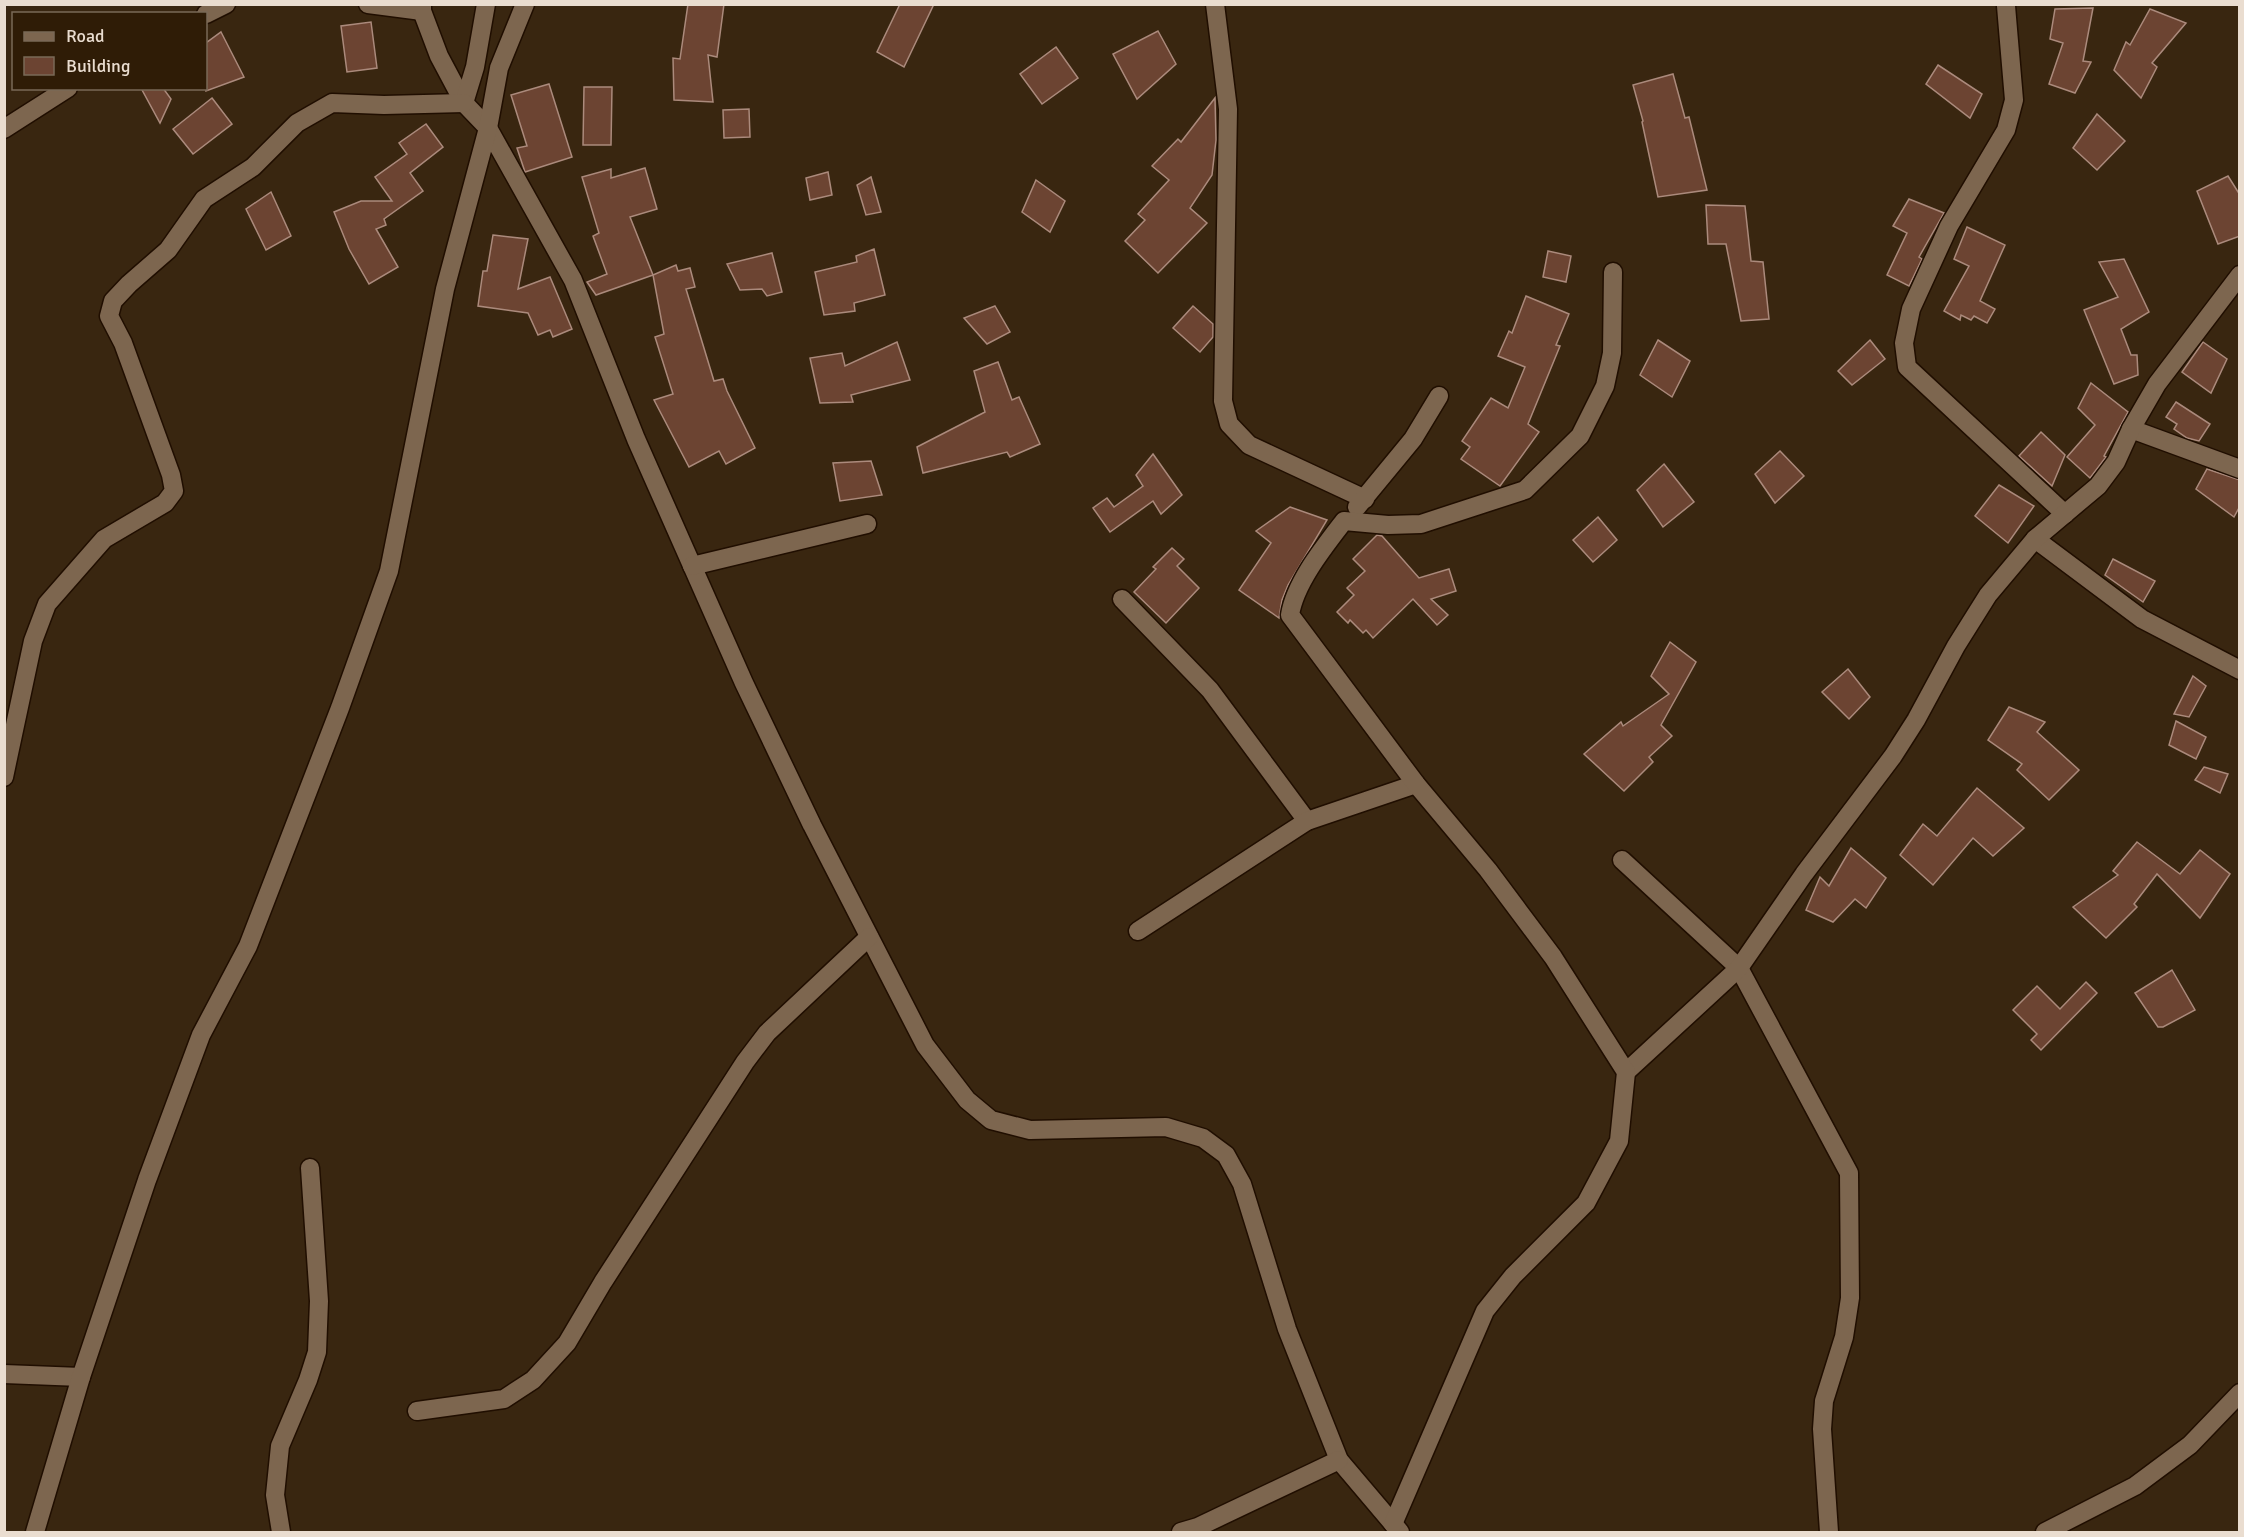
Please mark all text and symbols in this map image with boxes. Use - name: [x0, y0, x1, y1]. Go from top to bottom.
- legend: [12, 12, 207, 90]
- text: Road: [66, 25, 105, 47]
- text: Building: [66, 55, 130, 77]

